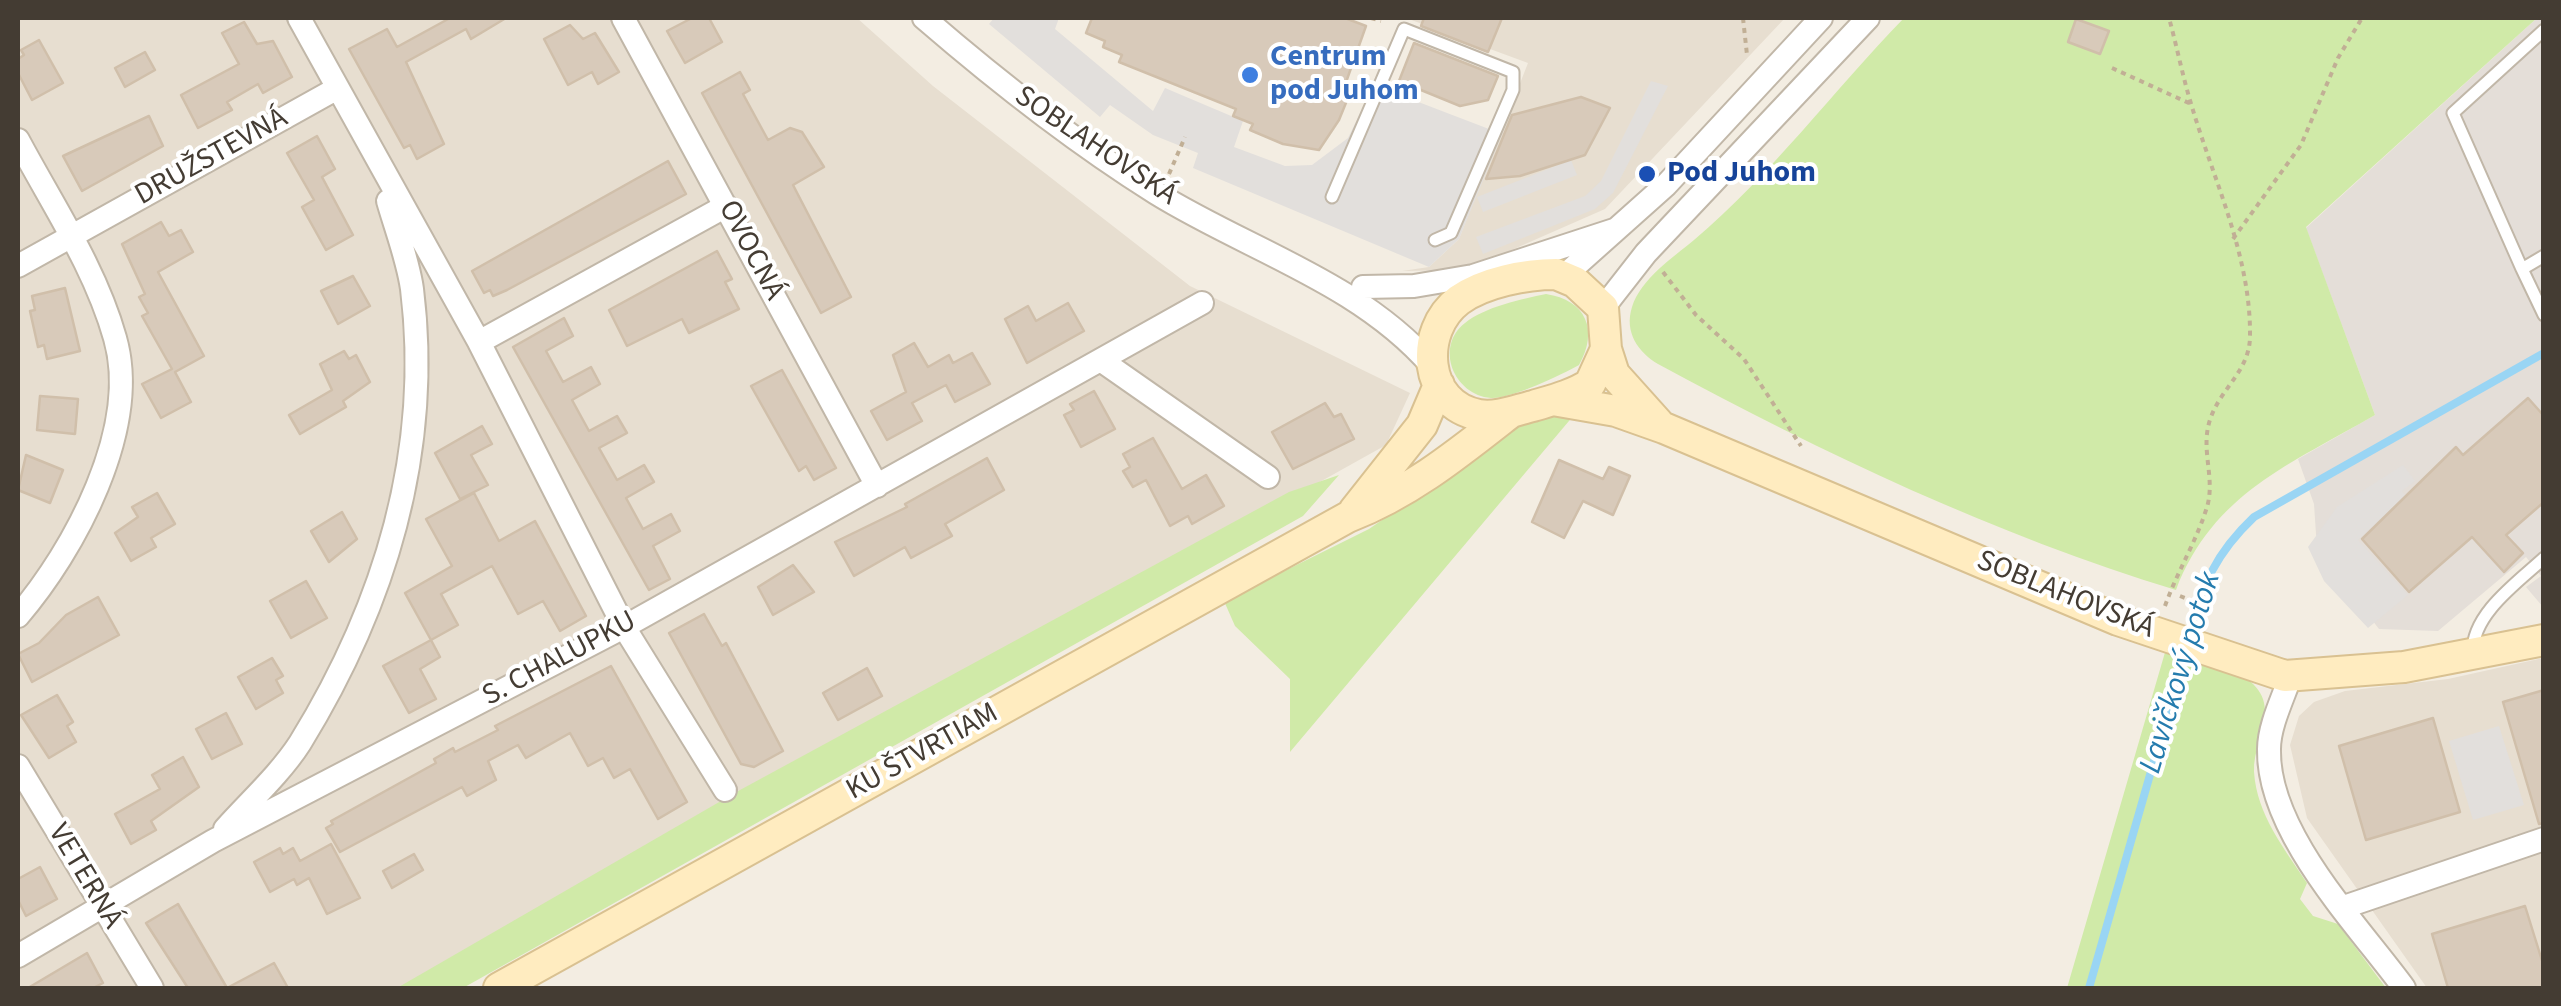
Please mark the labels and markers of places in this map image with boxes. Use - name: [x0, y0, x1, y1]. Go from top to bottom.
- place label: Centrum pod Juhom: [1270, 40, 1419, 110]
- marker: Centrum pod Juhom: [1239, 64, 1261, 86]
- place label: Pod Juhom: [1667, 156, 1816, 192]
- marker: Pod Juhom: [1636, 163, 1658, 185]

